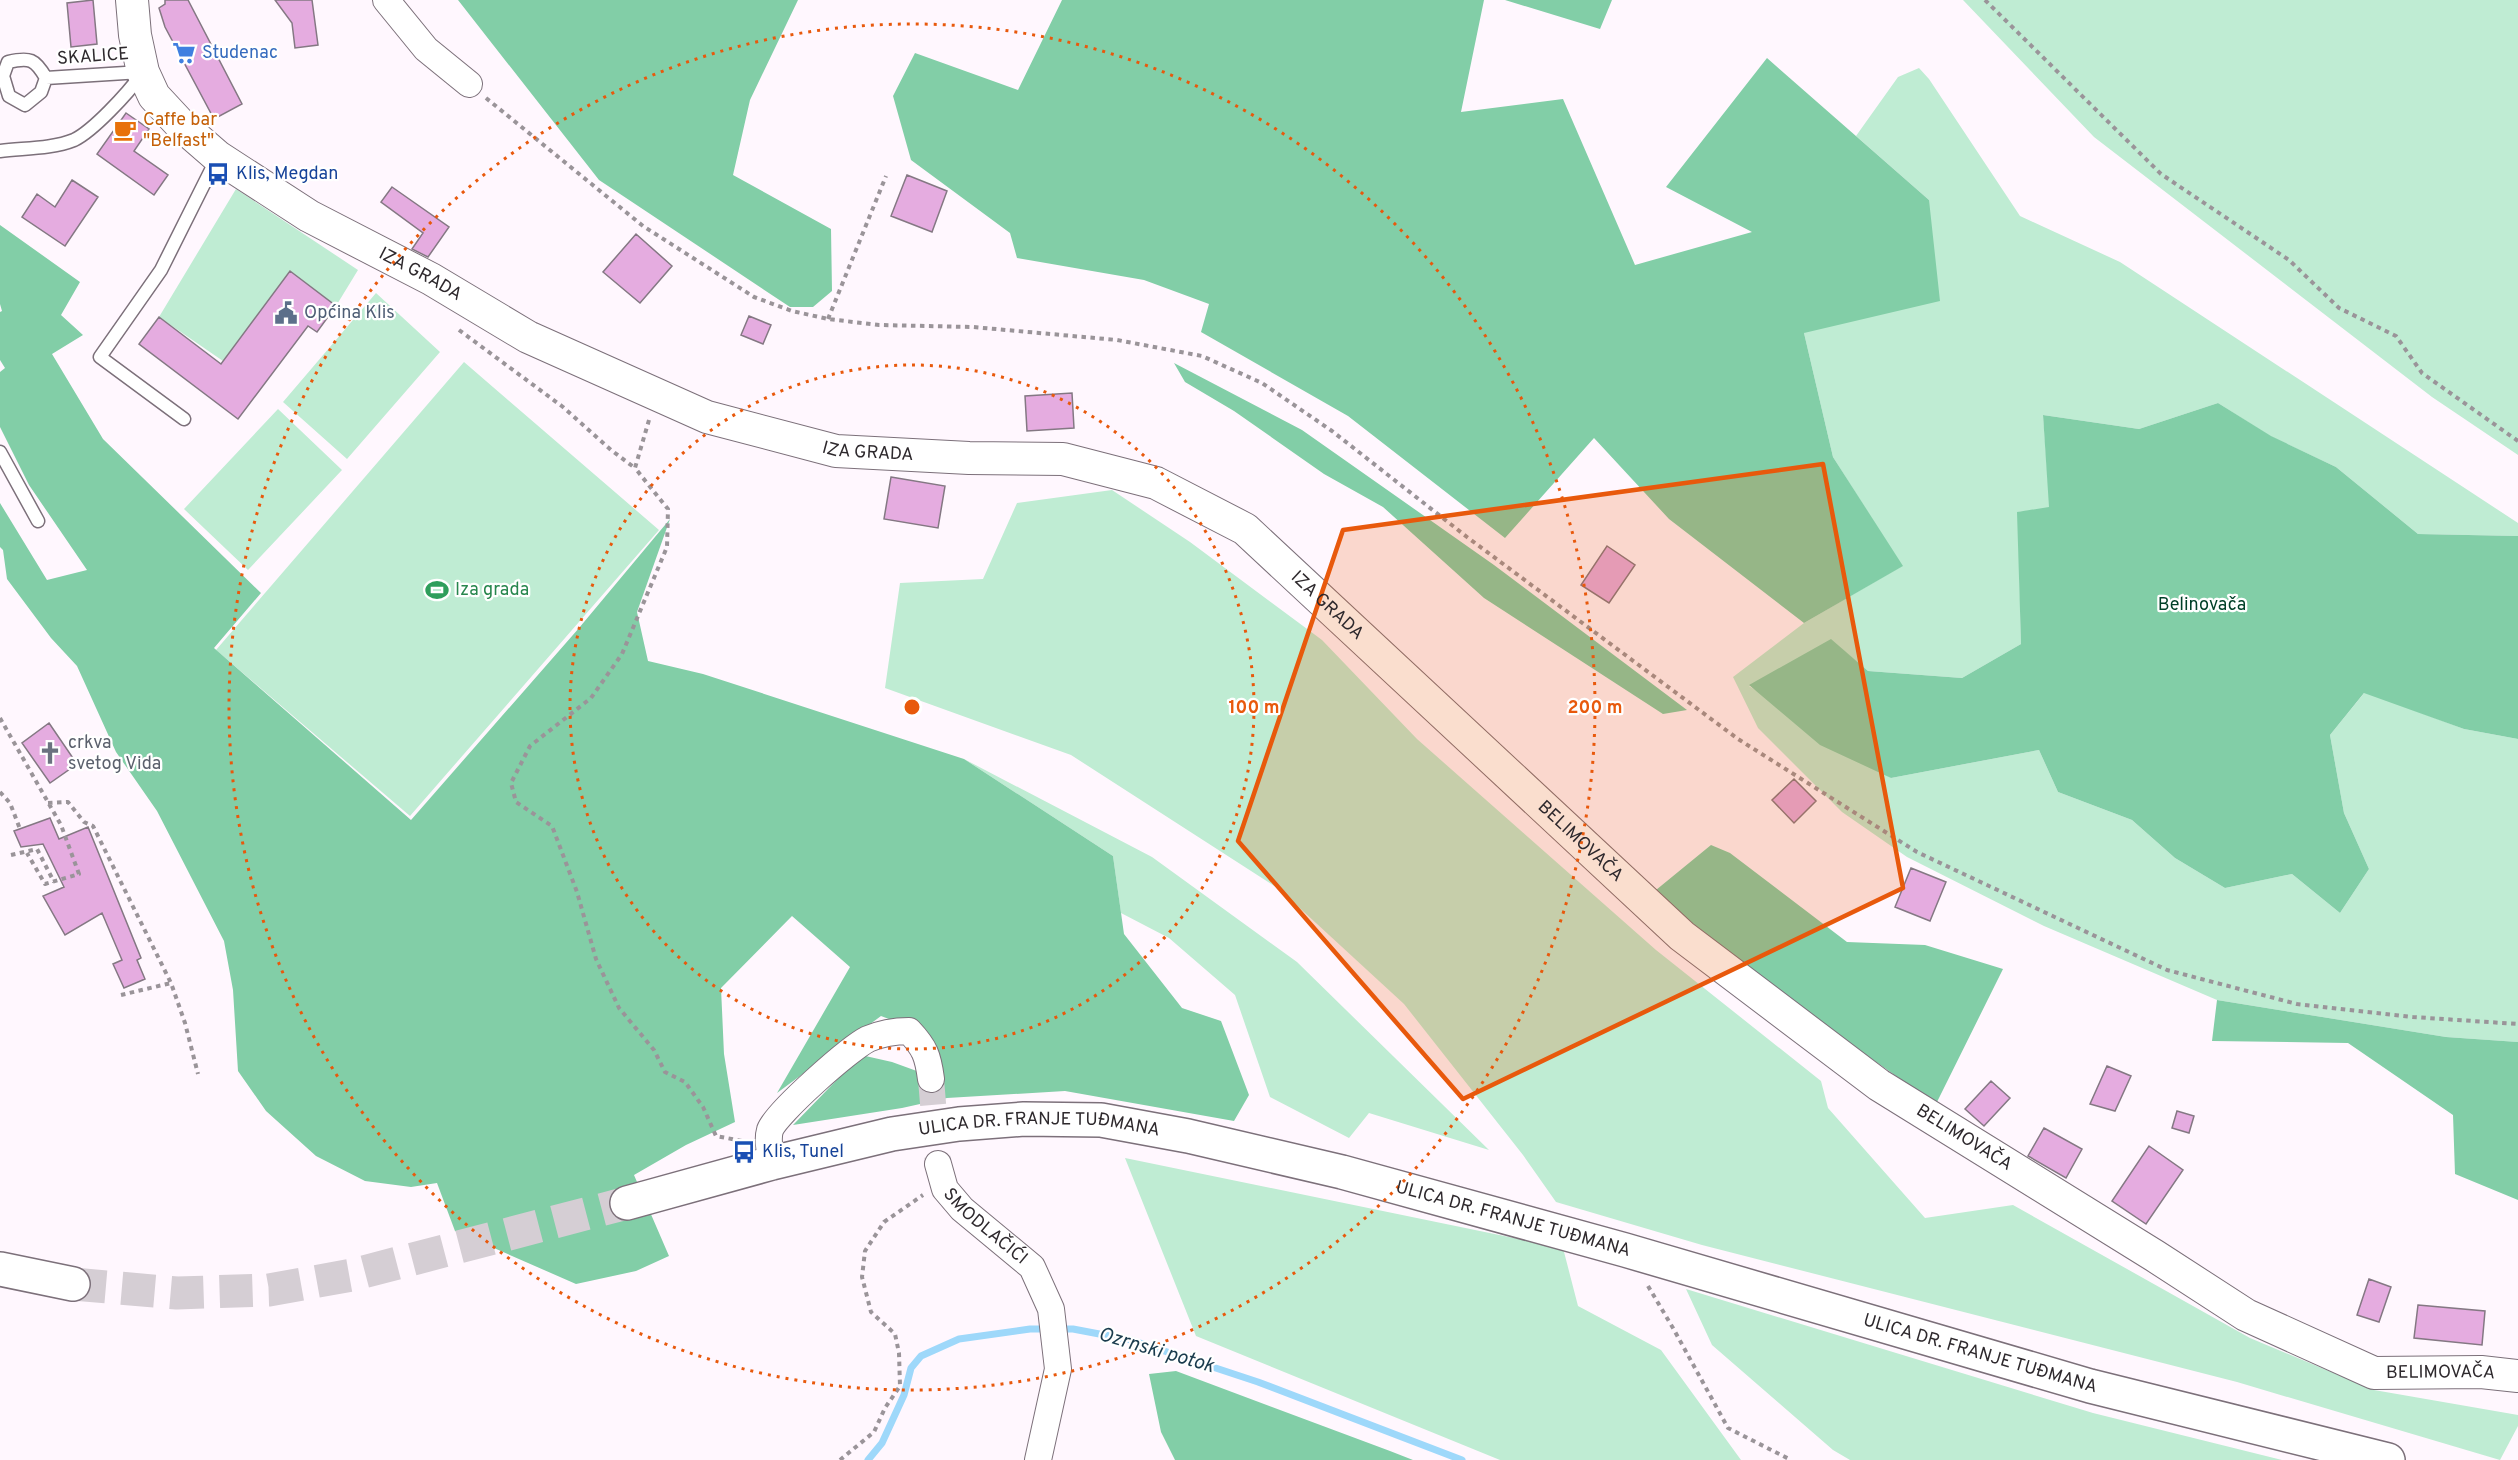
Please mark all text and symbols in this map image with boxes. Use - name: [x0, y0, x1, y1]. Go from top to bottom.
- supermarket icon: Studenac: [171, 40, 197, 66]
- place label: Studenac: [202, 42, 278, 65]
- street label: SKALICE: [56, 43, 130, 71]
- place label: Caffe bar "Belfast": [143, 109, 217, 153]
- cafe icon: Caffe bar "Belfast": [112, 117, 138, 143]
- bus stop icon: Klis, Megdan: [205, 161, 231, 187]
- place label: Klis, Megdan: [236, 163, 338, 186]
- street label: IZA GRADA: [375, 242, 466, 306]
- public building icon: Općina Klis: [273, 300, 299, 326]
- place label: Općina Klis: [304, 302, 395, 325]
- street label: IZA GRADA: [820, 436, 914, 467]
- street label: IZA GRADA: [1286, 566, 1369, 645]
- sports icon: Iza grada: [424, 577, 450, 603]
- place label: Iza grada: [455, 579, 529, 602]
- park label: Belinovača: [2158, 594, 2246, 617]
- centre of rings: [902, 697, 922, 717]
- text: 100 m: [1228, 697, 1280, 720]
- text: 200 m: [1567, 697, 1623, 720]
- place label: crkva svetog Vida: [68, 732, 161, 776]
- church icon: crkva svetog Vida: [37, 740, 63, 766]
- street label: BELIMOVAČA: [1533, 796, 1628, 887]
- street label: BELIMOVAČA: [1912, 1099, 2017, 1176]
- street label: ULICA DR. FRANJE TUĐMANA: [917, 1107, 1162, 1142]
- bus stop icon: Klis, Tunel: [731, 1139, 757, 1165]
- place label: Klis, Tunel: [762, 1141, 844, 1164]
- street label: ULICA DR. FRANJE TUĐMANA: [1393, 1176, 1633, 1263]
- street label: SMODLAČIĆI: [938, 1183, 1032, 1270]
- street label: ULICA DR. FRANJE TUĐMANA: [1860, 1309, 2100, 1399]
- water label: Ozrnski potok: [1095, 1322, 1218, 1380]
- street label: BELIMOVAČA: [2386, 1358, 2496, 1385]

